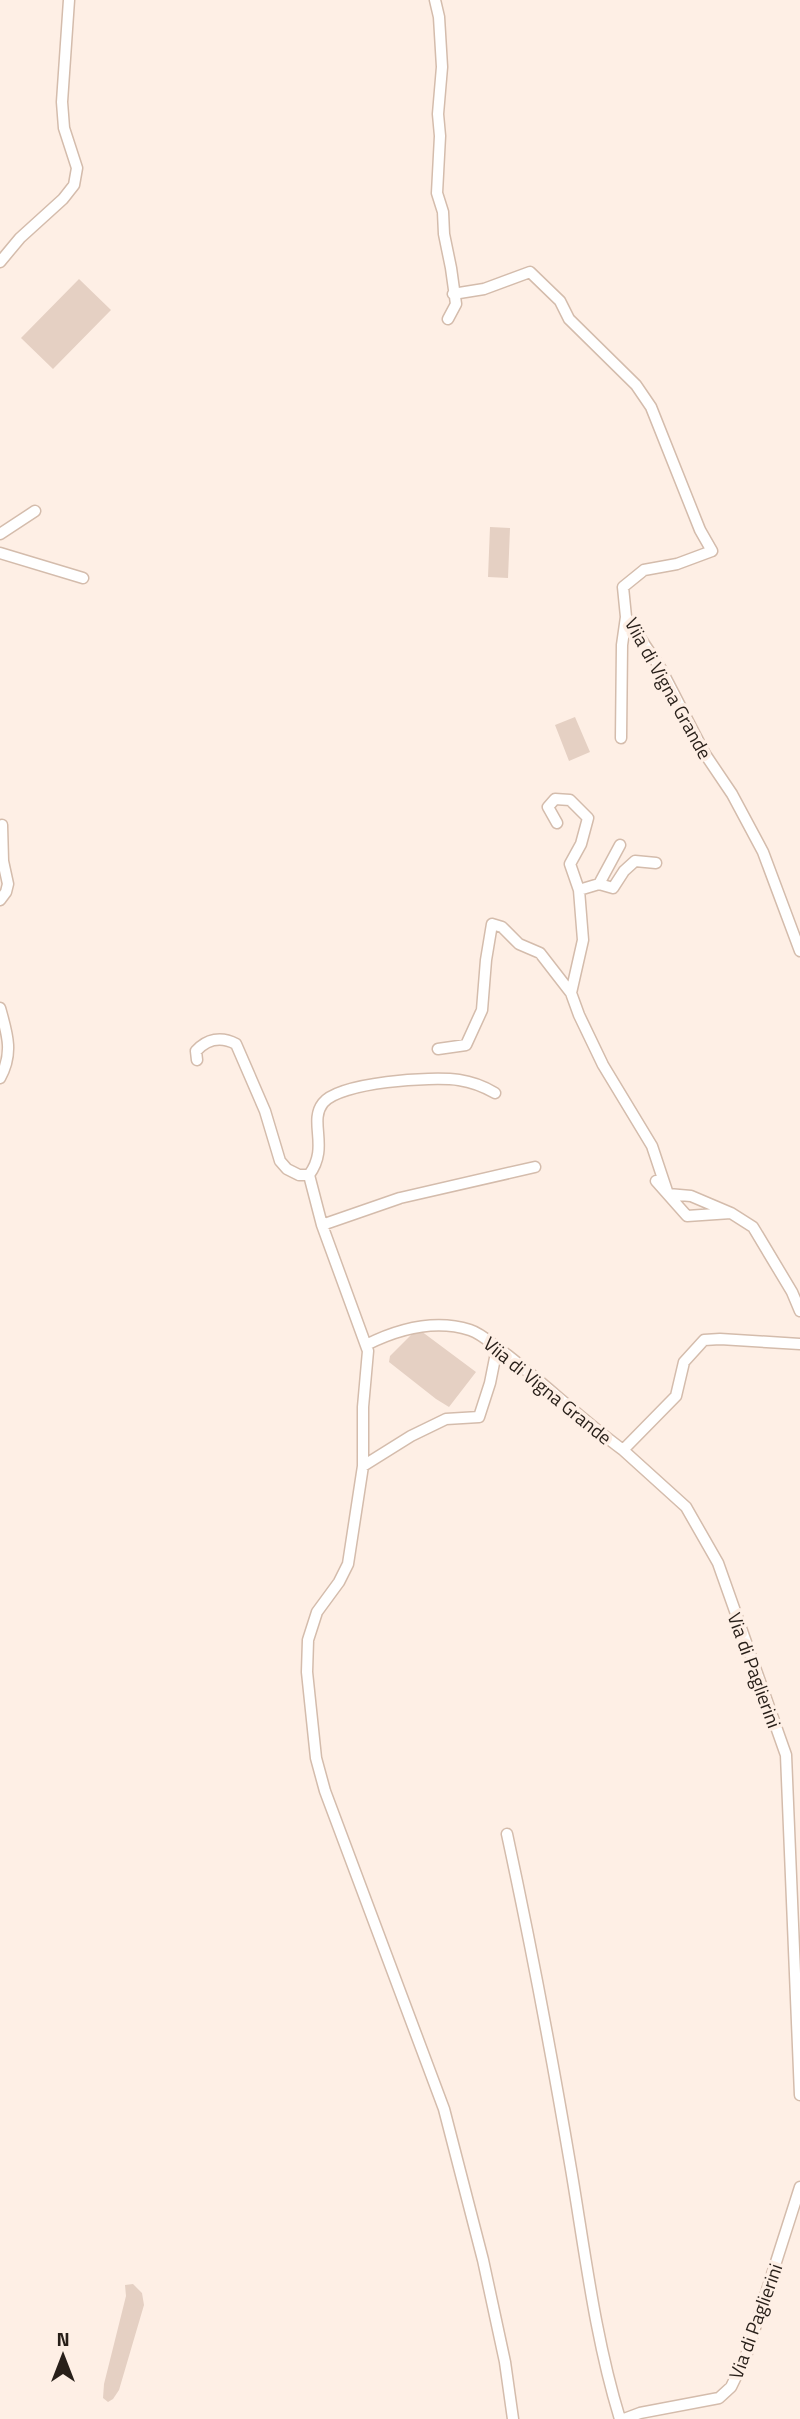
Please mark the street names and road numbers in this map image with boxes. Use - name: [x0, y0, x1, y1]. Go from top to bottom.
- street label: Viia di Vigna Grande: [618, 612, 720, 764]
- street label: Viia di Vigna Grande: [477, 1329, 619, 1451]
- street label: Via di Paglierini: [721, 1608, 789, 1732]
- street label: Via di Paglierini: [721, 2259, 789, 2383]

